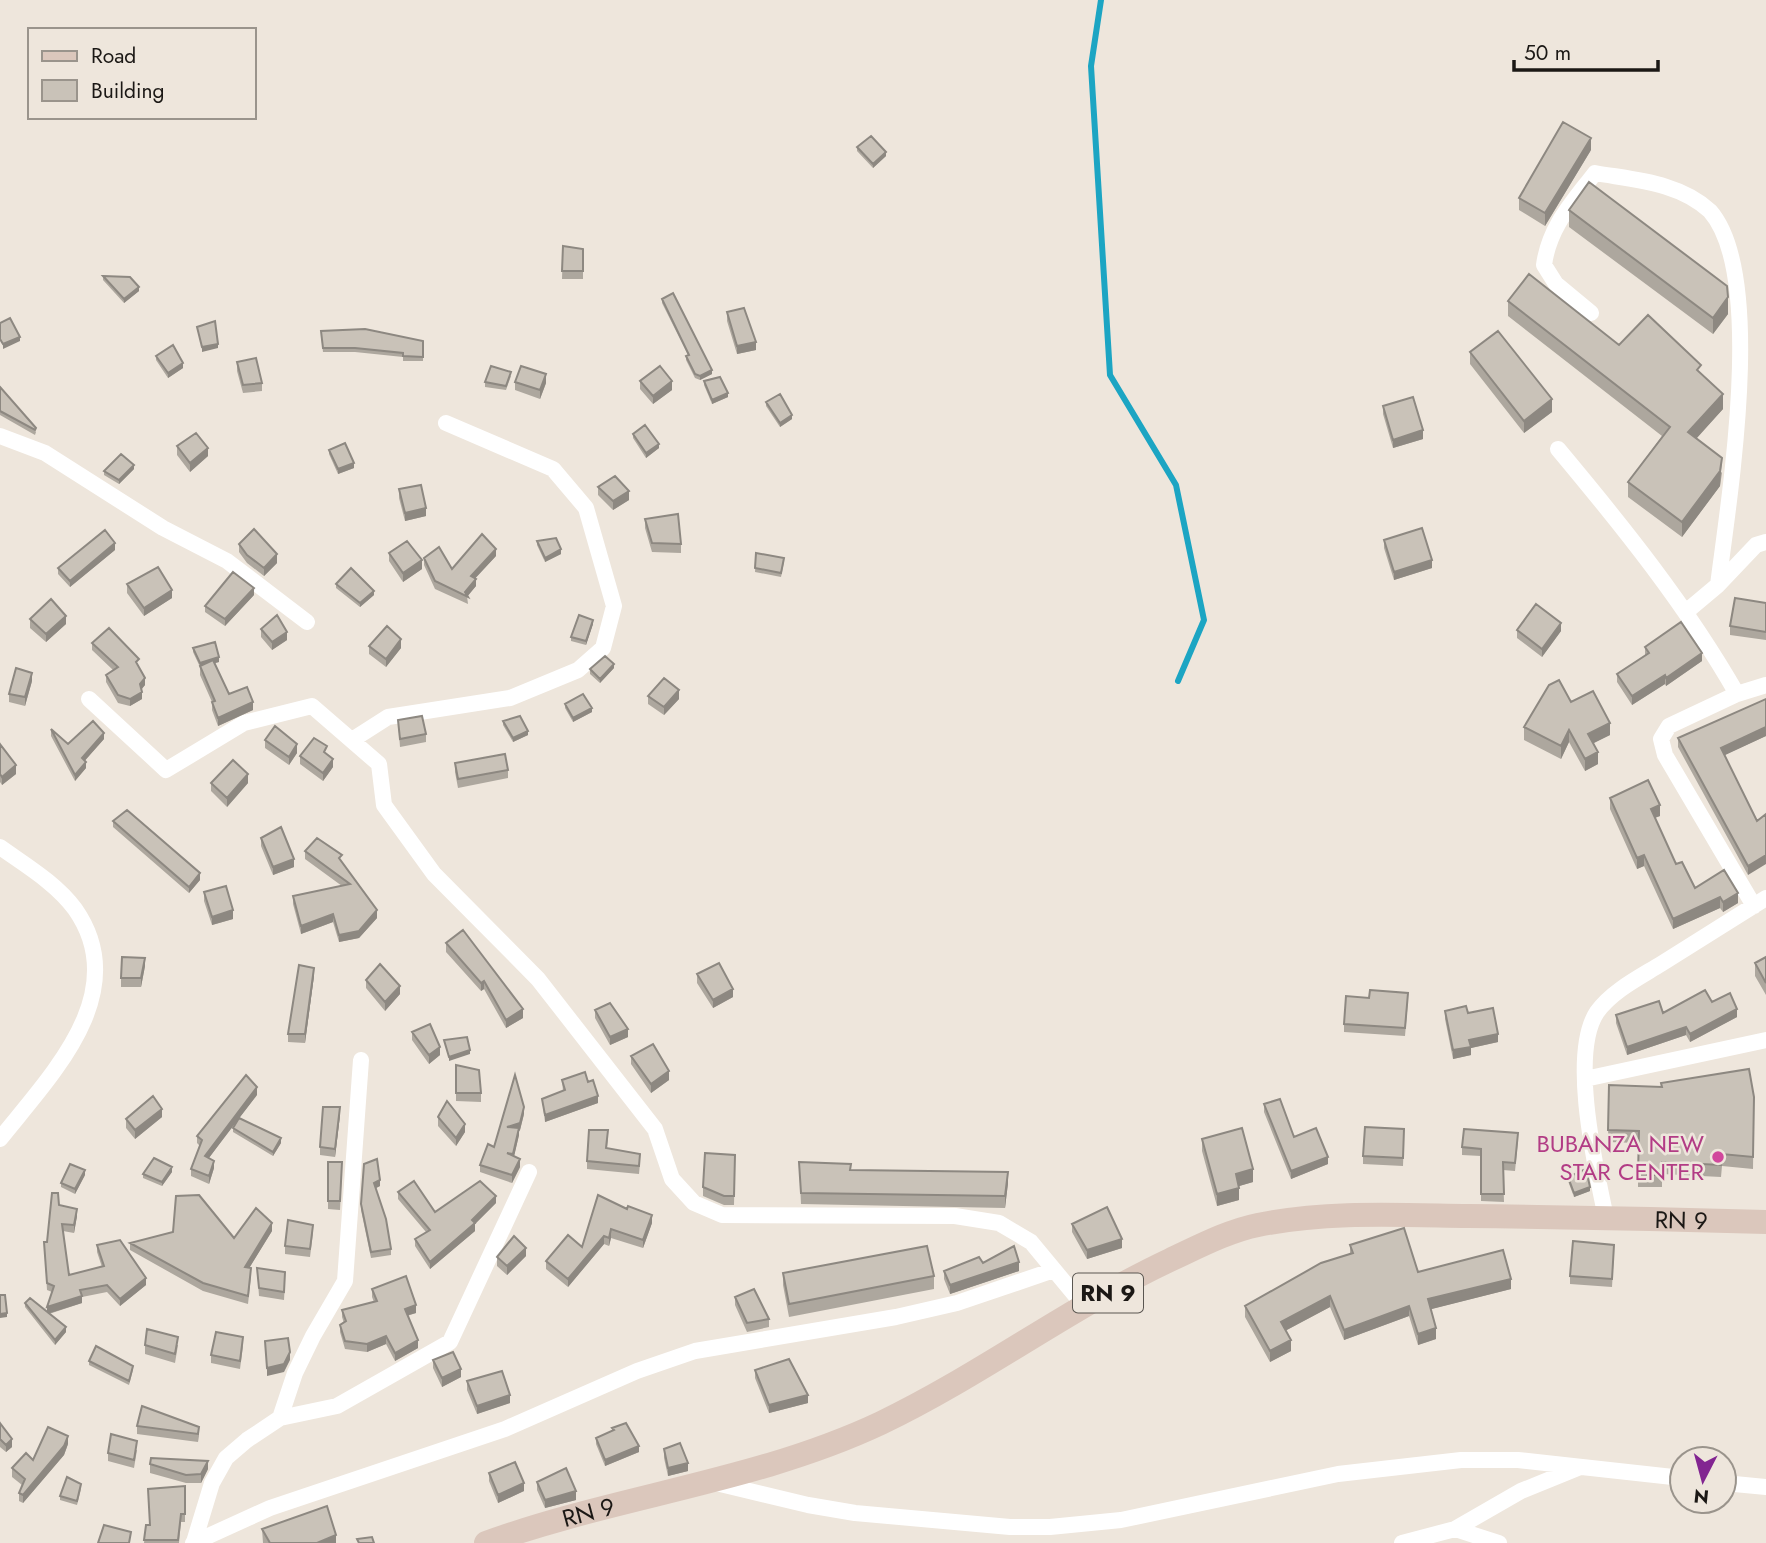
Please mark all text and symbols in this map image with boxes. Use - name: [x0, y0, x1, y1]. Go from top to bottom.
- legend: [28, 28, 256, 119]
- scale bar: [1514, 28, 1658, 72]
- text: 50 m: [1524, 38, 1571, 68]
- text: Road: [91, 41, 136, 71]
- text: Building: [91, 76, 164, 106]
- place label: BUBANZA NEW STAR CENTER: [1536, 1126, 1705, 1189]
- marker: BUBANZA NEW STAR CENTER: [1710, 1149, 1726, 1165]
- street label: RN 9: [1654, 1202, 1708, 1238]
- road number: RN 9: [1073, 1274, 1143, 1312]
- north arrow: [1668, 1445, 1738, 1515]
- text: N: [1692, 1482, 1710, 1511]
- street label: RN 9: [558, 1488, 618, 1536]

